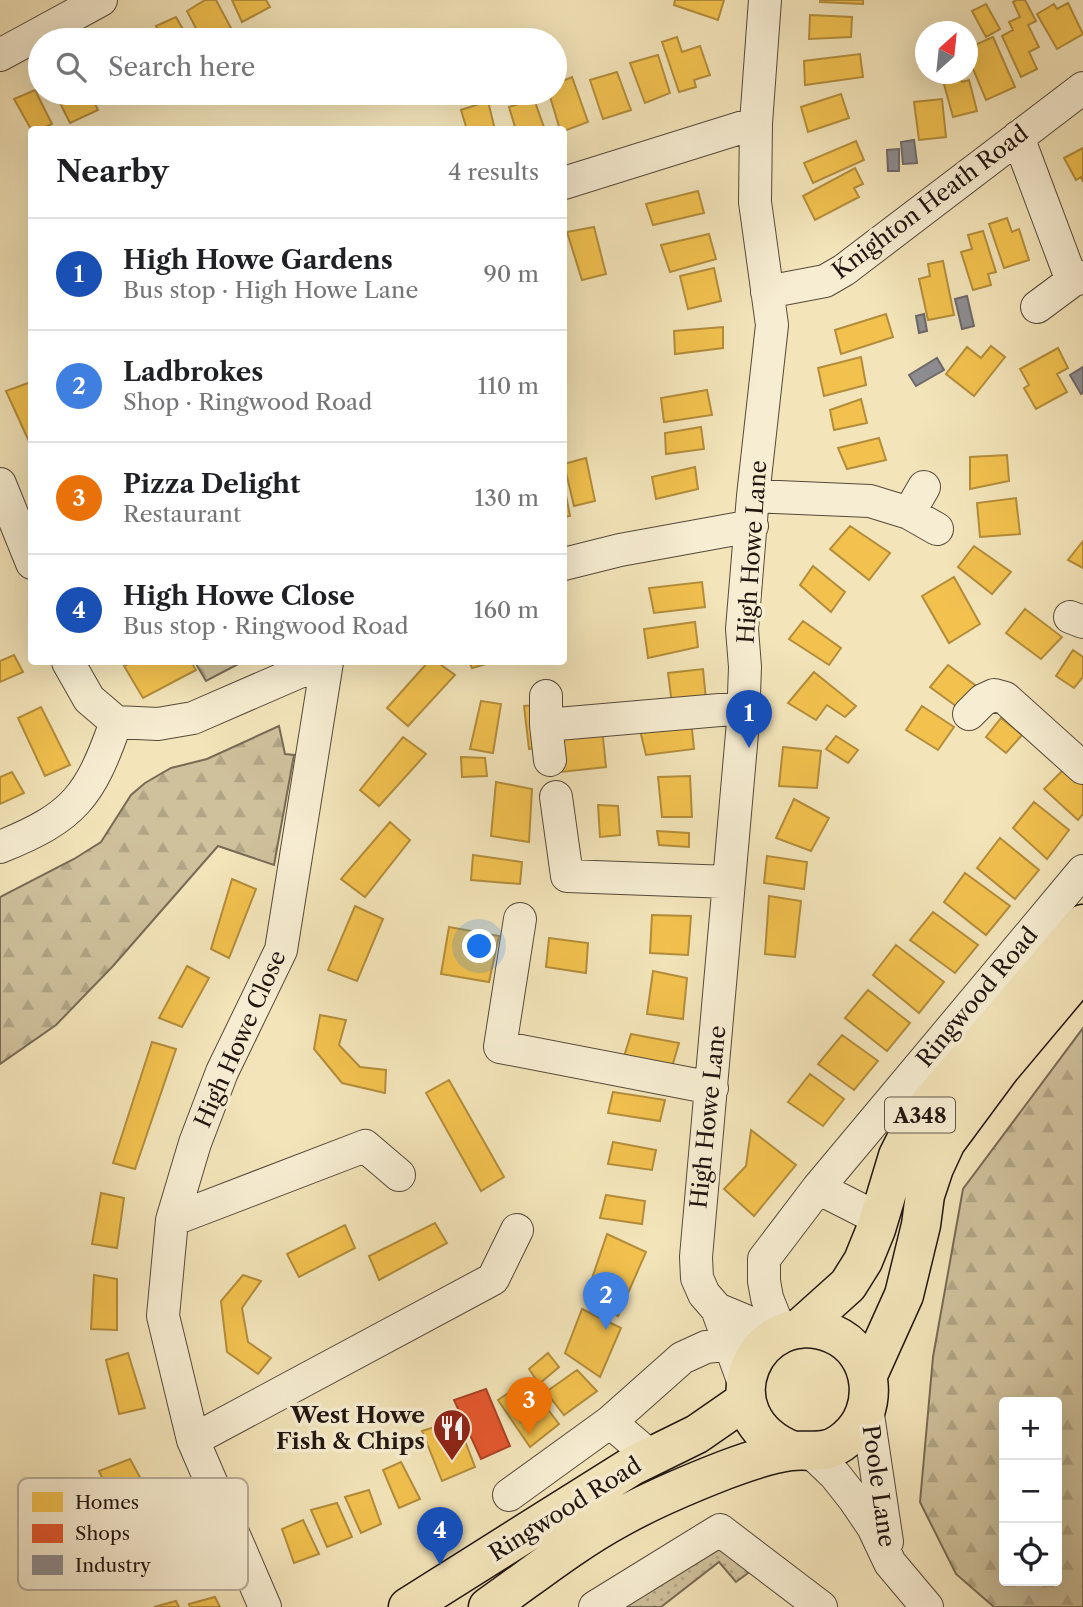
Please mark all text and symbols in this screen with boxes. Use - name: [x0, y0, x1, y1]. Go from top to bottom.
- north arrow: [915, 21, 978, 84]
- search box: [28, 28, 567, 105]
- icon: search: [52, 48, 90, 86]
- text: Search here: [108, 51, 255, 83]
- street label: Knighton Heath Road: [826, 119, 1034, 285]
- text: Nearby: [56, 153, 169, 190]
- text: 4 results: [448, 158, 539, 186]
- text: High Howe Gardens: [123, 244, 393, 276]
- text: 1: [74, 260, 84, 288]
- text: 90 m: [483, 260, 539, 288]
- text: Bus stop · High Howe Lane: [123, 276, 418, 304]
- text: Ladbrokes: [123, 356, 263, 388]
- text: 2: [72, 372, 86, 400]
- text: 110 m: [478, 372, 539, 400]
- text: Shop · Ringwood Road: [123, 388, 372, 416]
- street label: High Howe Lane: [732, 459, 772, 645]
- text: Pizza Delight: [123, 468, 301, 500]
- text: 3: [73, 484, 86, 512]
- text: 130 m: [475, 484, 539, 512]
- text: Restaurant: [123, 500, 241, 528]
- text: High Howe Close: [123, 580, 355, 612]
- text: 4: [72, 596, 86, 624]
- text: 160 m: [474, 596, 539, 624]
- text: Bus stop · Ringwood Road: [123, 612, 408, 640]
- pin: 1: [726, 690, 772, 748]
- street label: Ringwood Road: [910, 921, 1044, 1073]
- your location: [462, 929, 496, 963]
- street label: High Howe Close: [188, 946, 292, 1132]
- street label: High Howe Lane: [684, 1024, 732, 1210]
- road number: A348: [885, 1098, 955, 1132]
- pin: 2: [583, 1272, 629, 1330]
- pin: 3: [506, 1377, 552, 1435]
- map controls: [999, 1397, 1062, 1586]
- button: +: [999, 1397, 1062, 1460]
- place label: West Howe Fish & Chips: [276, 1401, 425, 1455]
- restaurant icon: West Howe Fish & Chips: [431, 1407, 473, 1462]
- street label: Poole Lane: [857, 1423, 901, 1549]
- street label: Ringwood Road: [484, 1451, 646, 1567]
- button: −: [999, 1460, 1062, 1523]
- legend: [18, 1478, 248, 1590]
- text: Homes: [75, 1491, 139, 1514]
- pin: 4: [417, 1507, 463, 1565]
- text: Shops: [75, 1522, 130, 1545]
- button: locate: [999, 1523, 1062, 1586]
- text: Industry: [75, 1554, 151, 1577]

